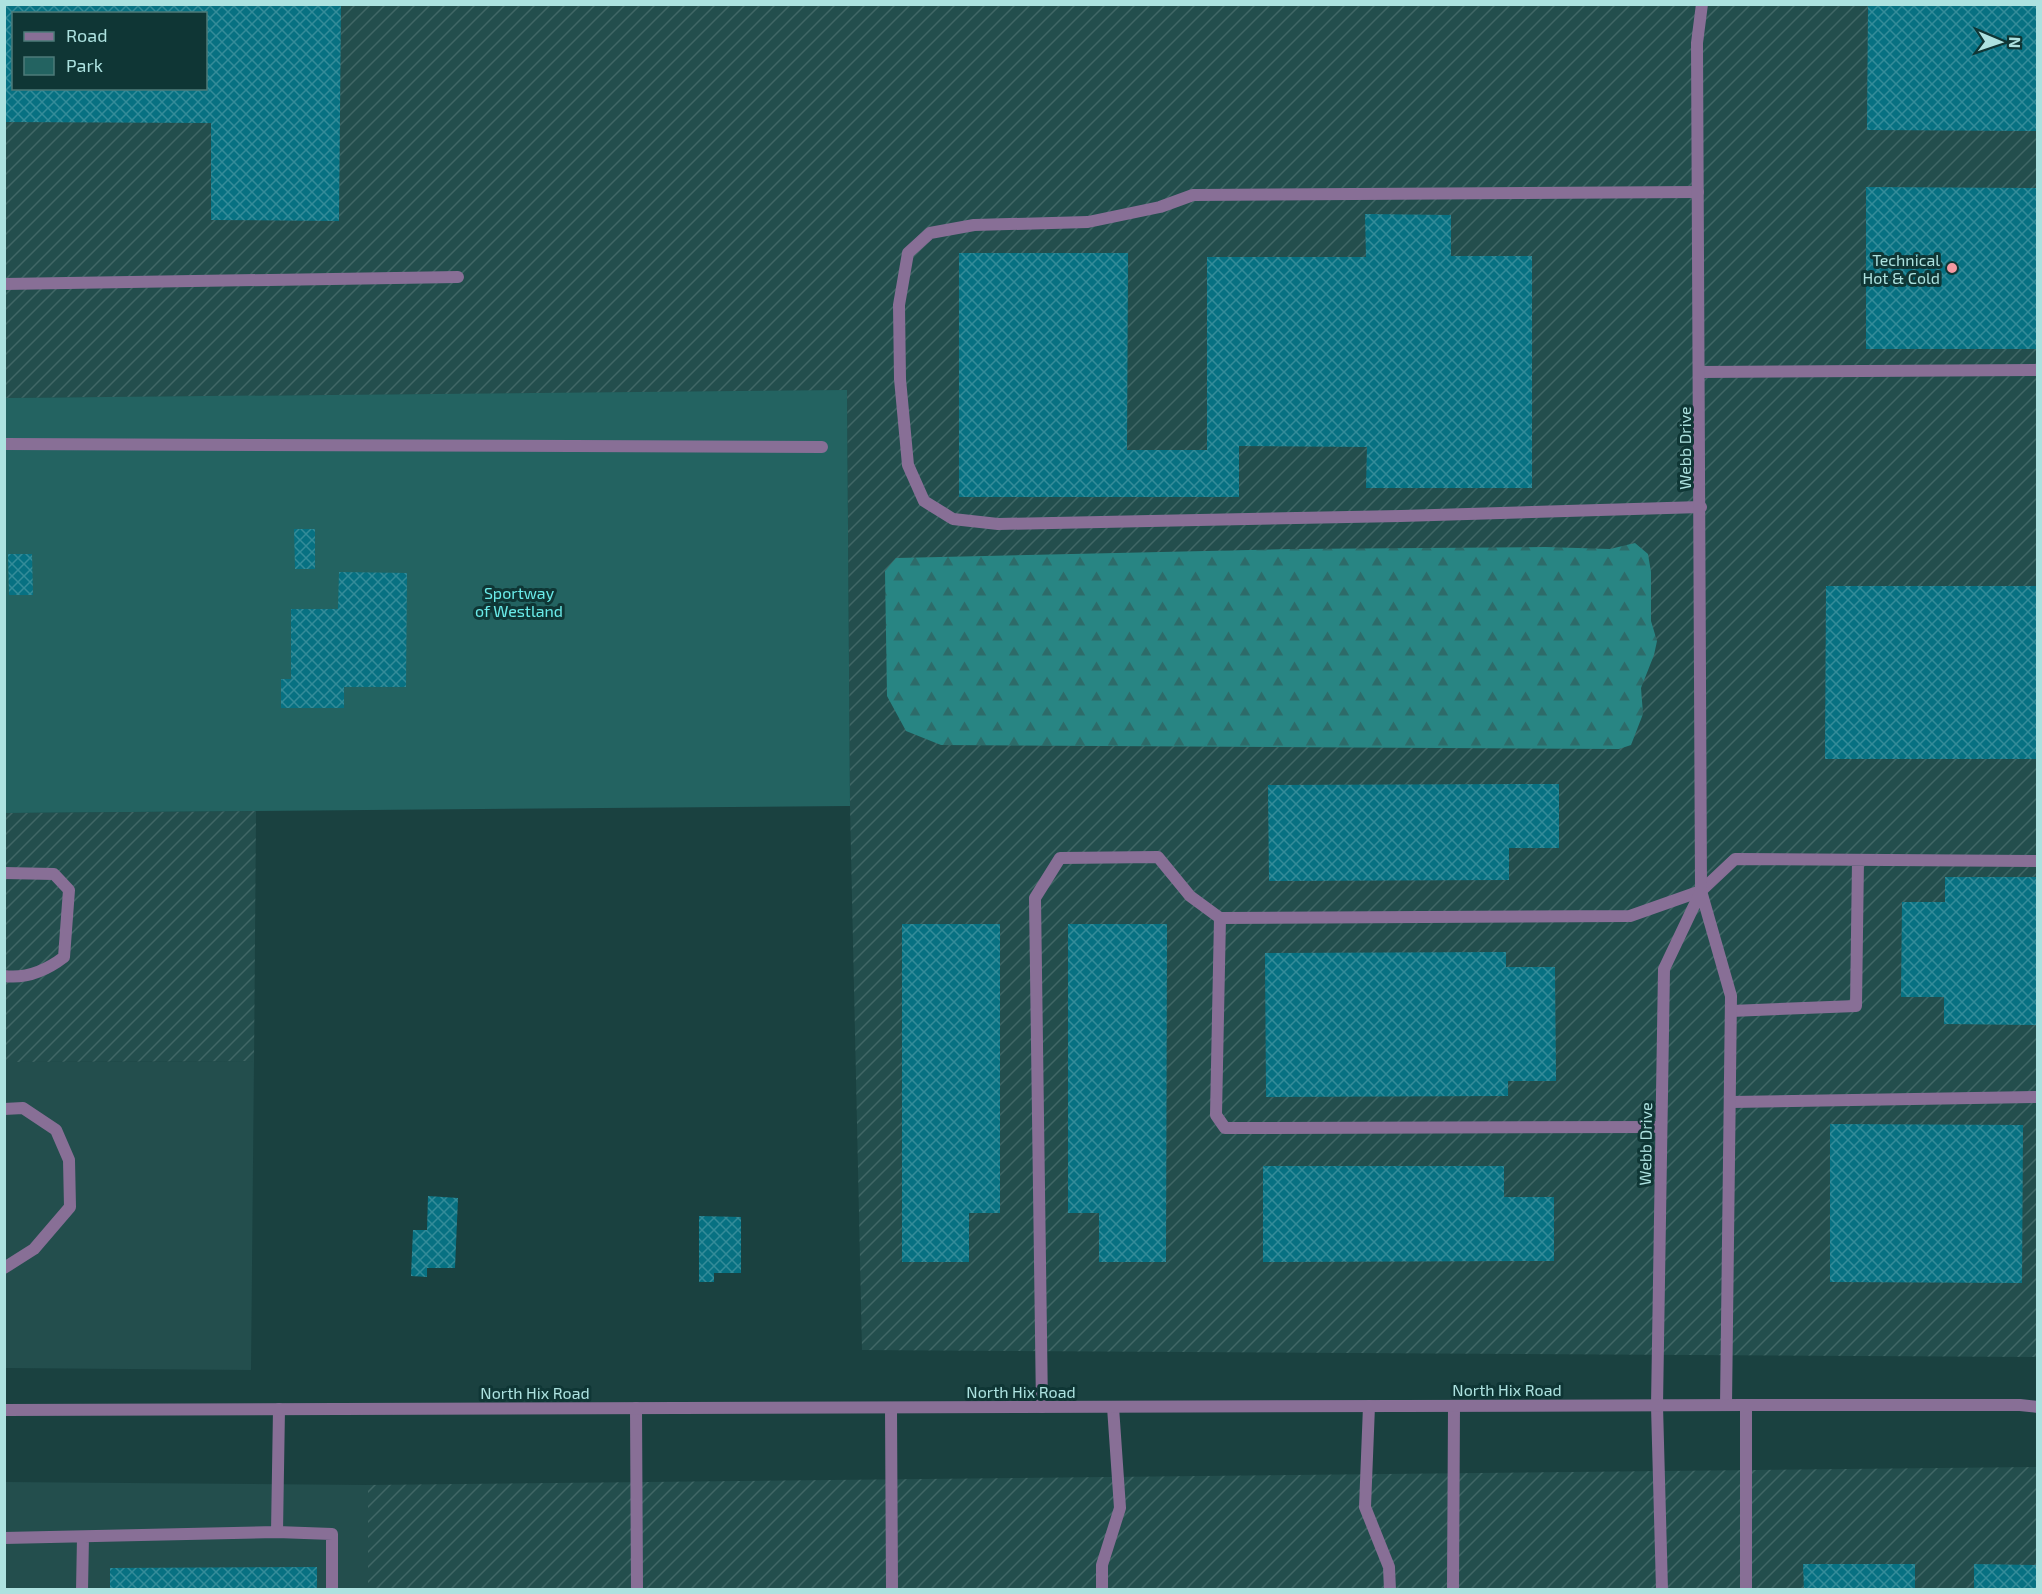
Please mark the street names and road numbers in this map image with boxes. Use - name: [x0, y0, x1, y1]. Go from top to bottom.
- street label: Webb Drive: [1675, 406, 1694, 490]
- street label: Webb Drive: [1635, 1102, 1655, 1186]
- street label: North Hix Road: [1452, 1380, 1562, 1399]
- street label: North Hix Road: [966, 1382, 1076, 1401]
- street label: North Hix Road: [480, 1383, 590, 1402]

